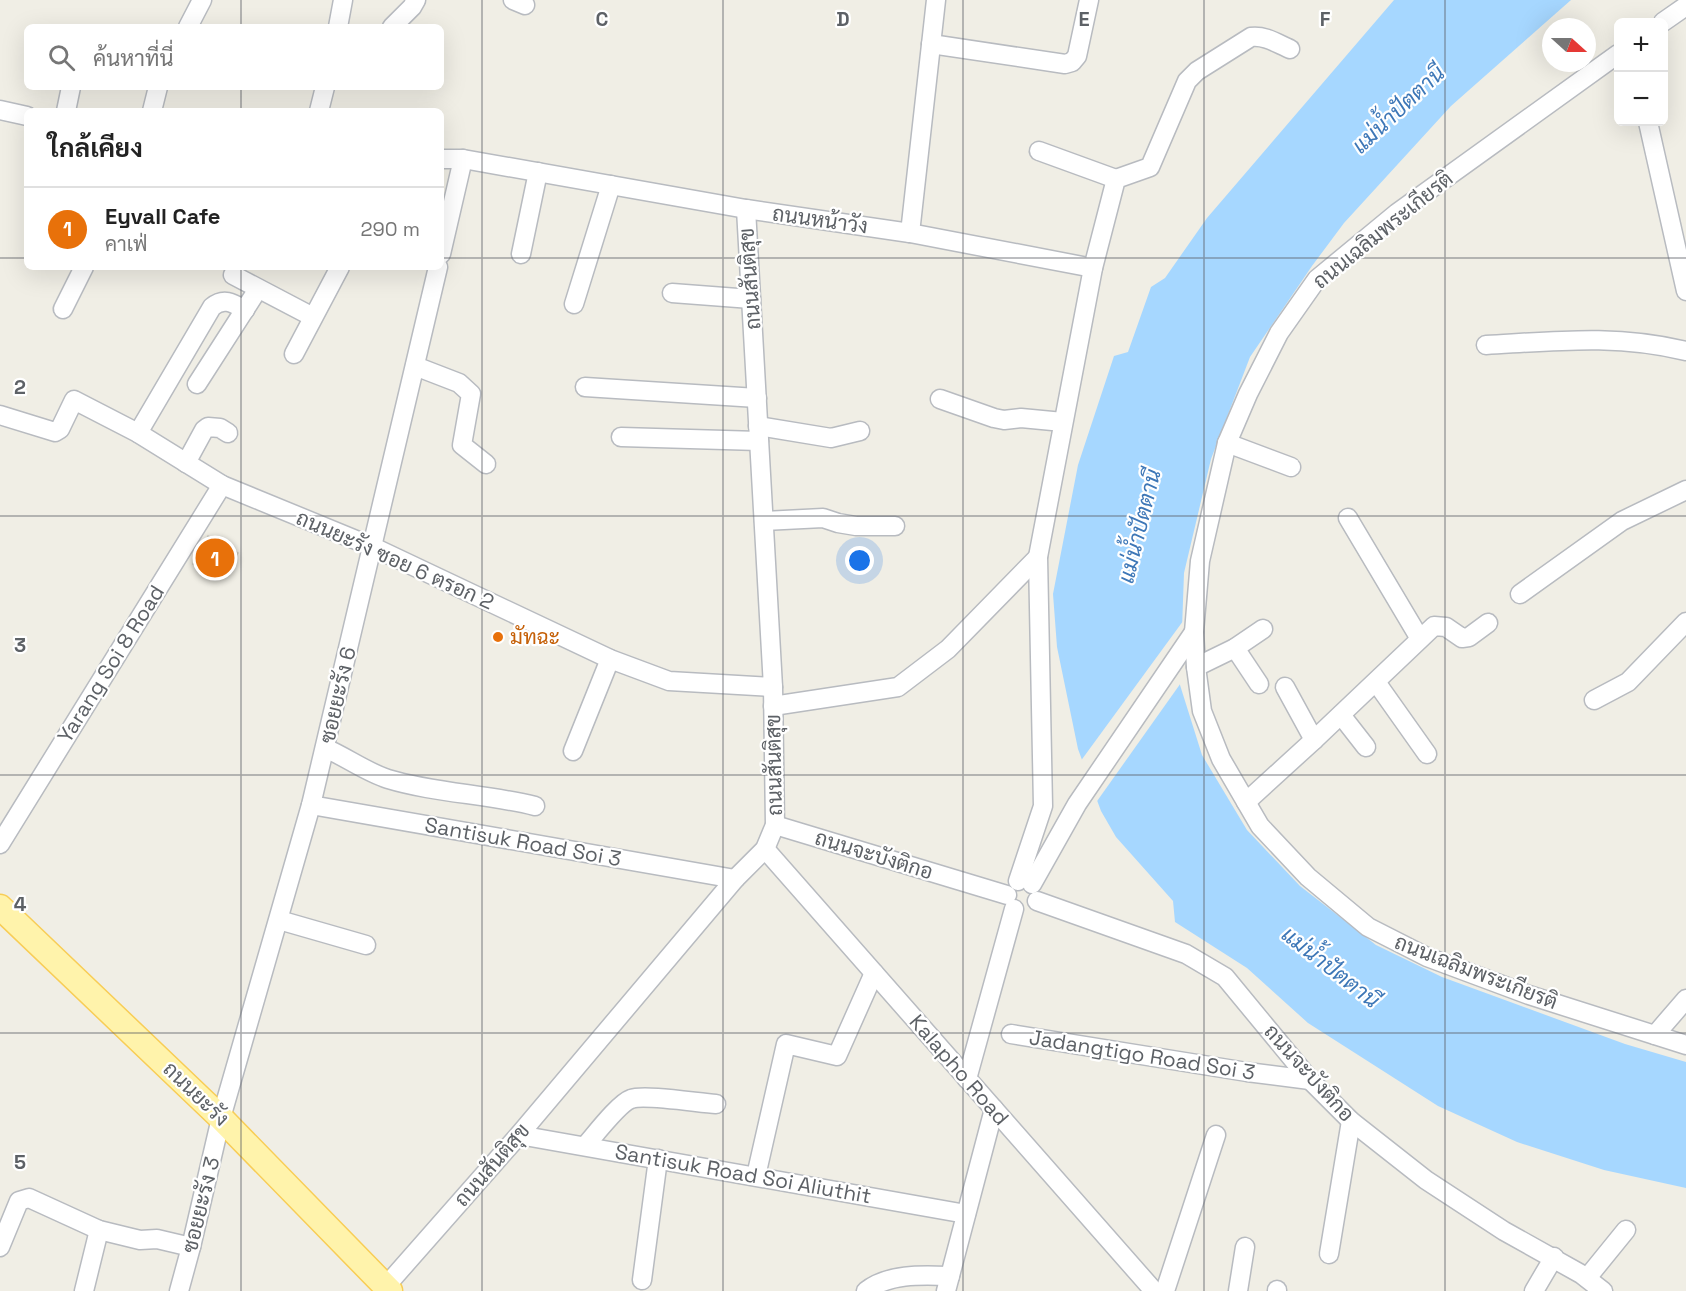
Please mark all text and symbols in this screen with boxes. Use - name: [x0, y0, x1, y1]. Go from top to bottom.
- text: C: [596, 6, 609, 32]
- text: D: [836, 6, 850, 32]
- text: E: [1078, 6, 1090, 32]
- text: F: [1320, 6, 1331, 32]
- north arrow: [1542, 18, 1596, 72]
- map controls: [1614, 18, 1668, 126]
- button: +: [1614, 18, 1668, 72]
- search box: [24, 24, 444, 90]
- icon: search: [45, 41, 78, 74]
- text: ค้นหาที่นี่: [93, 44, 173, 72]
- water label: แม่น้ำปัตตานี: [1342, 54, 1452, 159]
- button: −: [1614, 72, 1668, 126]
- text: ใกล้เคียง: [48, 131, 143, 165]
- street label: ถนนเฉลิมพระเกียรติ: [1307, 165, 1458, 294]
- street label: ถนนหน้าวัง: [771, 199, 870, 240]
- text: Eyvall Cafe: [105, 202, 221, 230]
- text: 1: [63, 216, 72, 242]
- text: 290 m: [361, 216, 420, 242]
- street label: ถนนสันติสุข: [732, 227, 768, 331]
- text: คาเฟ่: [105, 231, 147, 257]
- text: 2: [14, 374, 26, 400]
- water label: แม่น้ำปัตตานี: [1106, 463, 1167, 586]
- street label: ถนนยะรัง ซอย 6 ตรอก 2: [292, 504, 498, 615]
- pin: 1: [196, 536, 234, 580]
- your location: [845, 546, 874, 575]
- street label: Yarang Soi 8 Road: [51, 580, 170, 748]
- place label: มัทฉะ: [510, 623, 560, 650]
- marker: มัทฉะ: [491, 630, 505, 644]
- text: 3: [14, 632, 26, 658]
- street label: ซอยยะรัง 6: [313, 644, 362, 746]
- street label: ถนนสันติสุข: [759, 714, 789, 816]
- street label: Santisuk Road Soi 3: [423, 811, 623, 872]
- street label: ถนนจะบังติกอ: [812, 824, 936, 885]
- text: 4: [14, 891, 27, 917]
- water label: แม่น้ำปัตตานี: [1276, 916, 1390, 1015]
- street label: ถนนเฉลิมพระเกียรติ: [1391, 928, 1562, 1015]
- street label: Kalapho Road: [904, 1009, 1015, 1131]
- street label: ถนนจะบังติกอ: [1258, 1018, 1360, 1127]
- street label: Jadangtigo Road Soi 3: [1027, 1023, 1257, 1086]
- street label: ถนนยะรัง: [158, 1055, 235, 1132]
- street label: ถนนสันติสุข: [448, 1117, 536, 1213]
- street label: Santisuk Road Soi Aliuthit: [613, 1138, 873, 1209]
- text: 5: [14, 1149, 26, 1175]
- street label: ซอยยะรัง 3: [176, 1154, 226, 1256]

